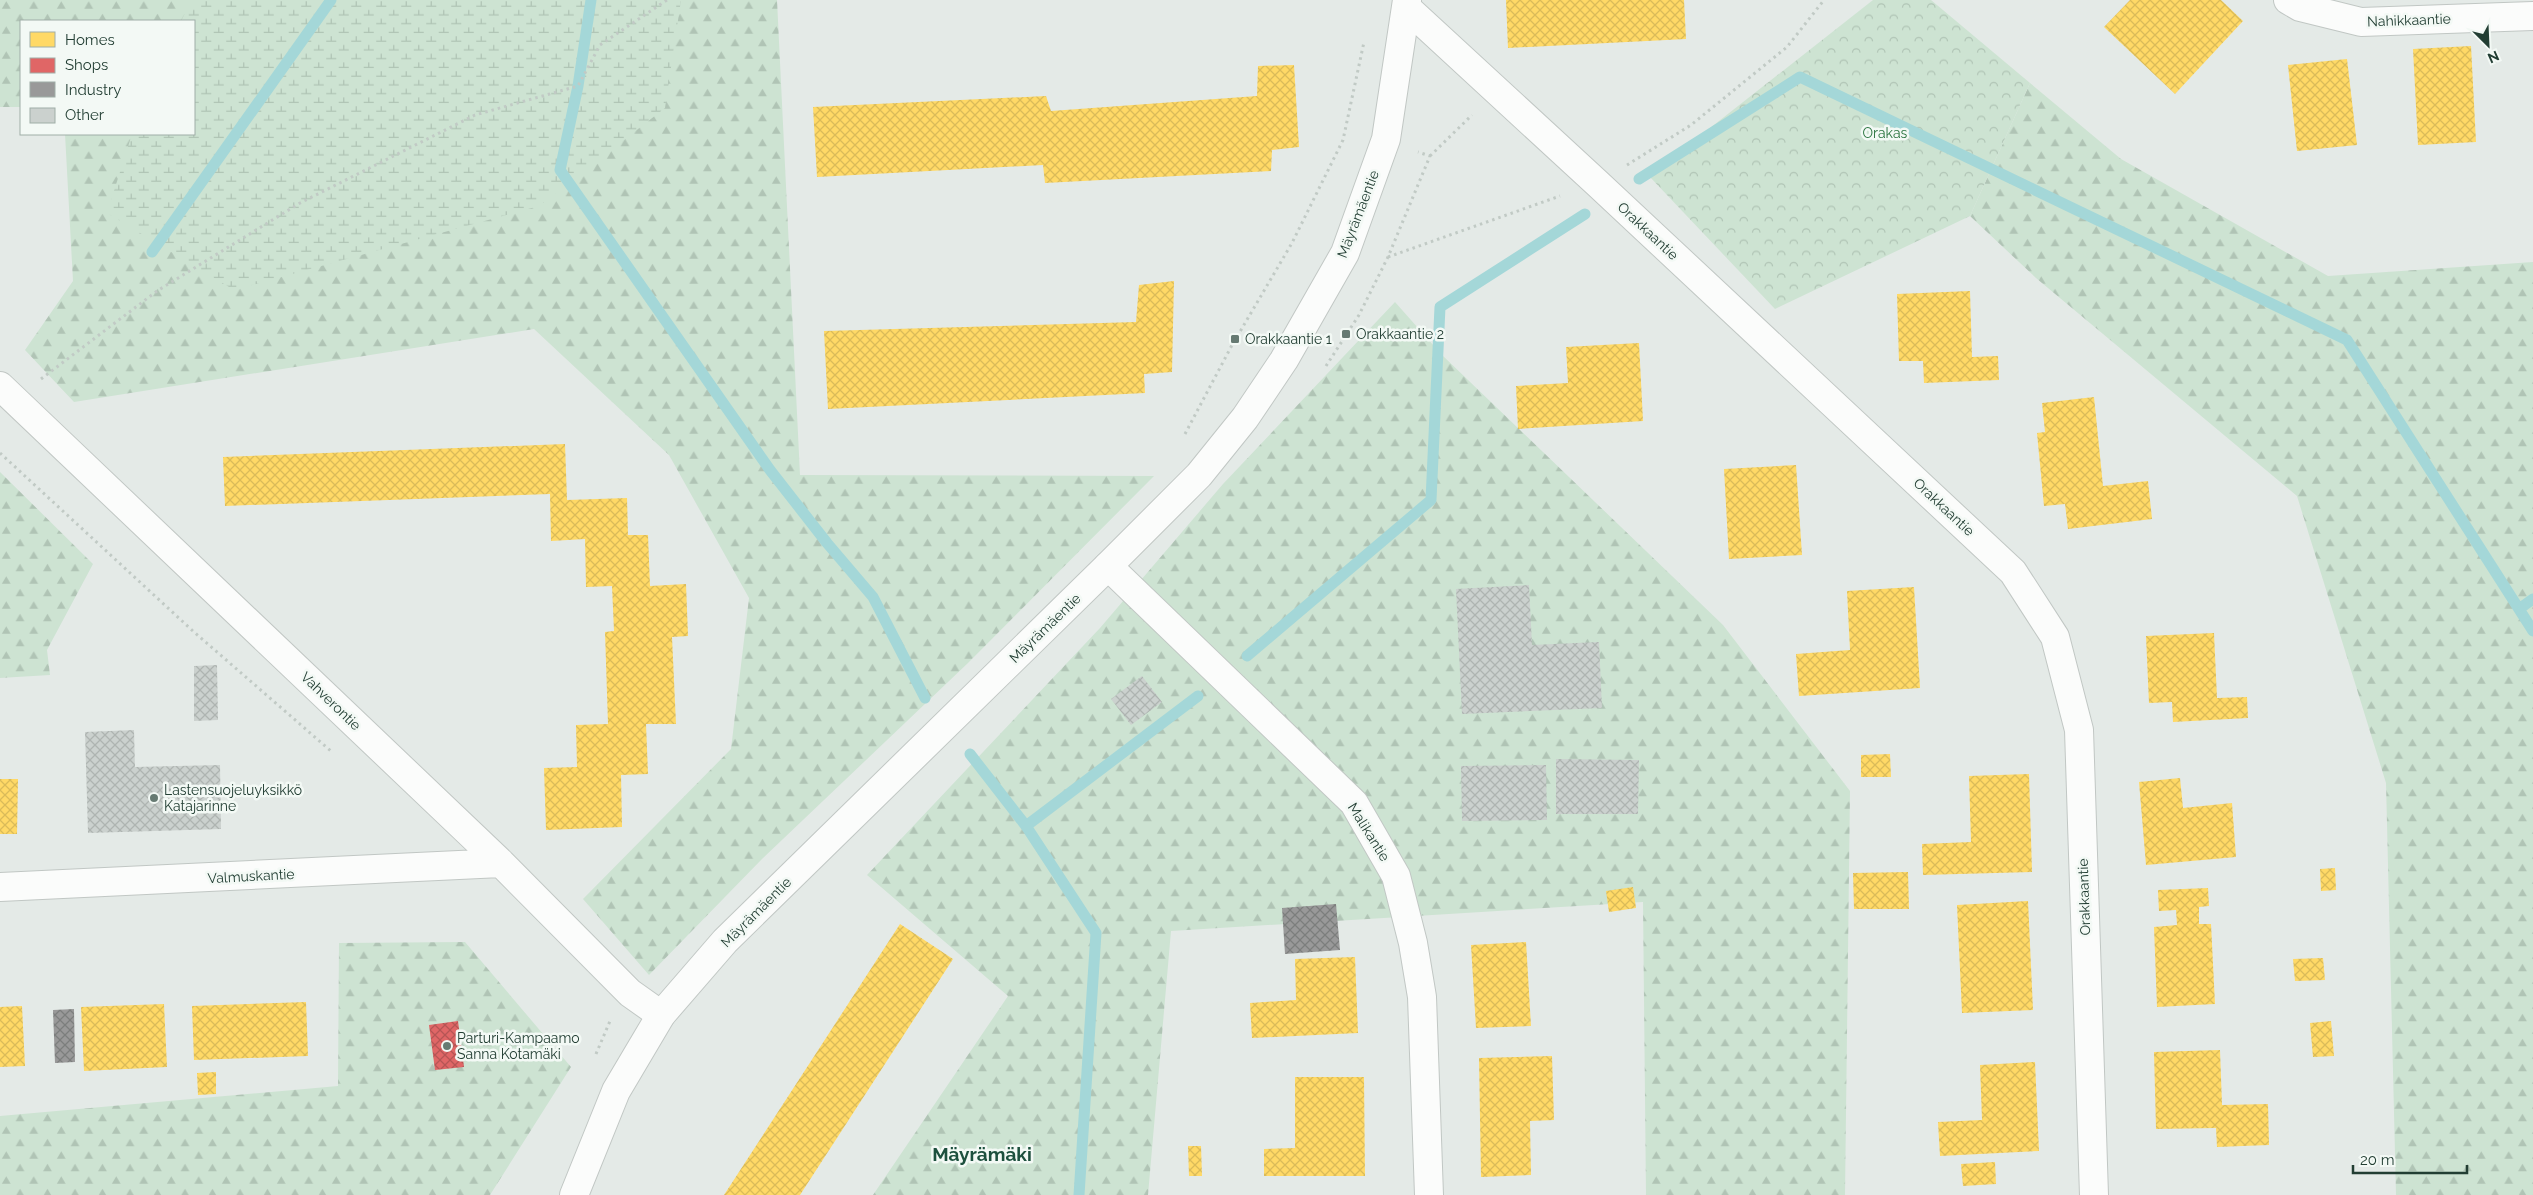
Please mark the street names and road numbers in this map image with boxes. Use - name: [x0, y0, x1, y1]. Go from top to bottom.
- street label: Nahikkaantie: [2367, 11, 2451, 29]
- street label: Mäyrämäentie: [1334, 168, 1382, 260]
- street label: Orakkaantie: [1614, 199, 1682, 263]
- street label: Orakkaantie: [1910, 475, 1978, 539]
- street label: Mäyrämäentie: [1006, 590, 1084, 666]
- street label: Vahverontie: [298, 669, 364, 733]
- street label: Malikantie: [1345, 800, 1393, 864]
- street label: Orakkaantie: [2075, 858, 2093, 936]
- street label: Valmuskantie: [207, 866, 295, 886]
- street label: Mäyrämäentie: [718, 874, 794, 950]

